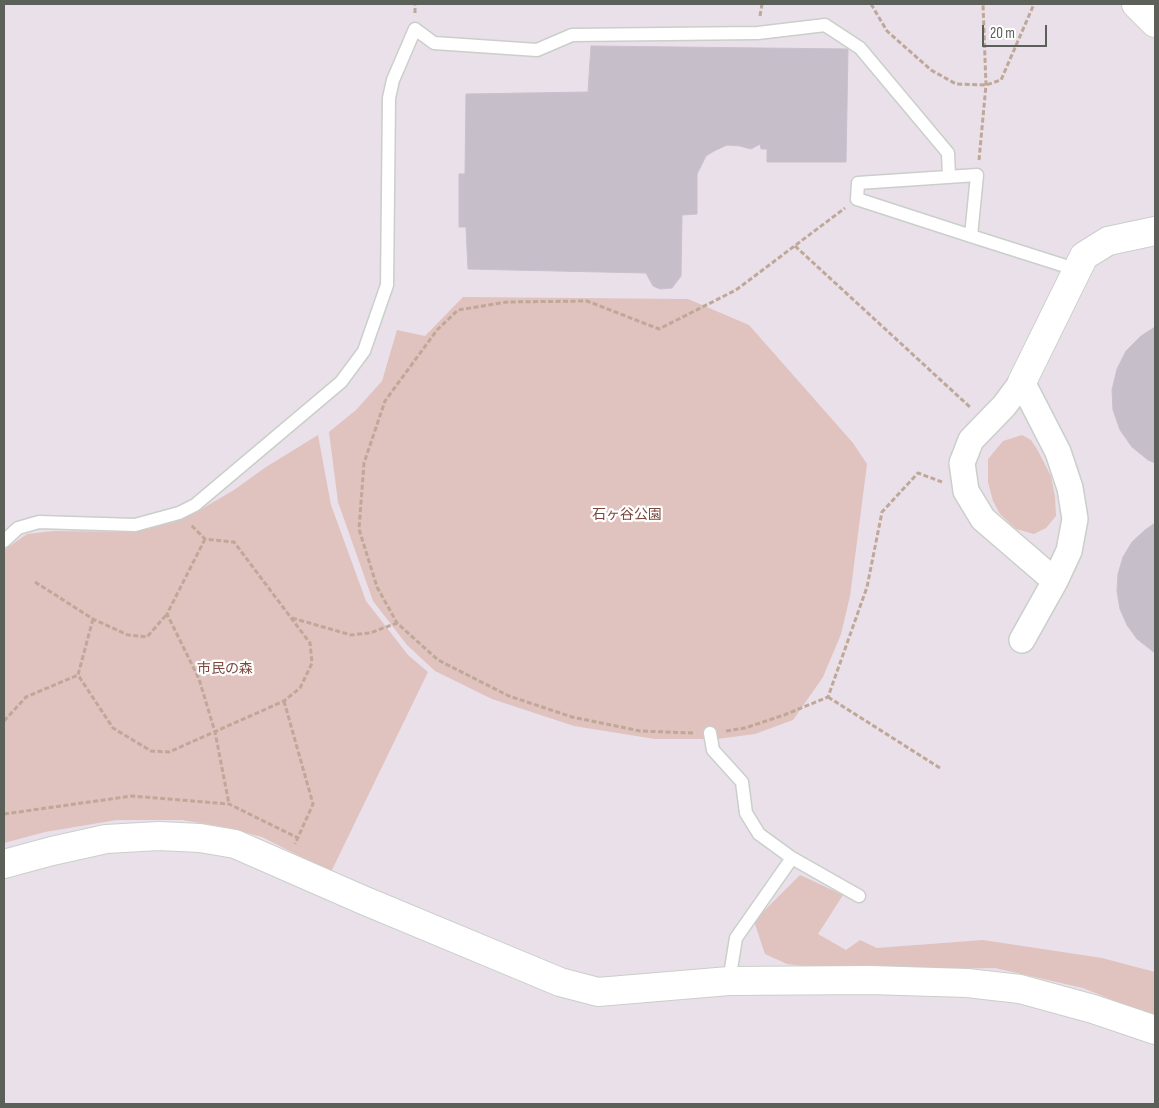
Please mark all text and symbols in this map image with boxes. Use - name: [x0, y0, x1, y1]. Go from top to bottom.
- scale bar: [984, 15, 1049, 47]
- text: 20 m: [990, 24, 1015, 43]
- park label: 石ヶ谷公園: [592, 507, 662, 523]
- park label: 市民の森: [197, 661, 253, 677]

